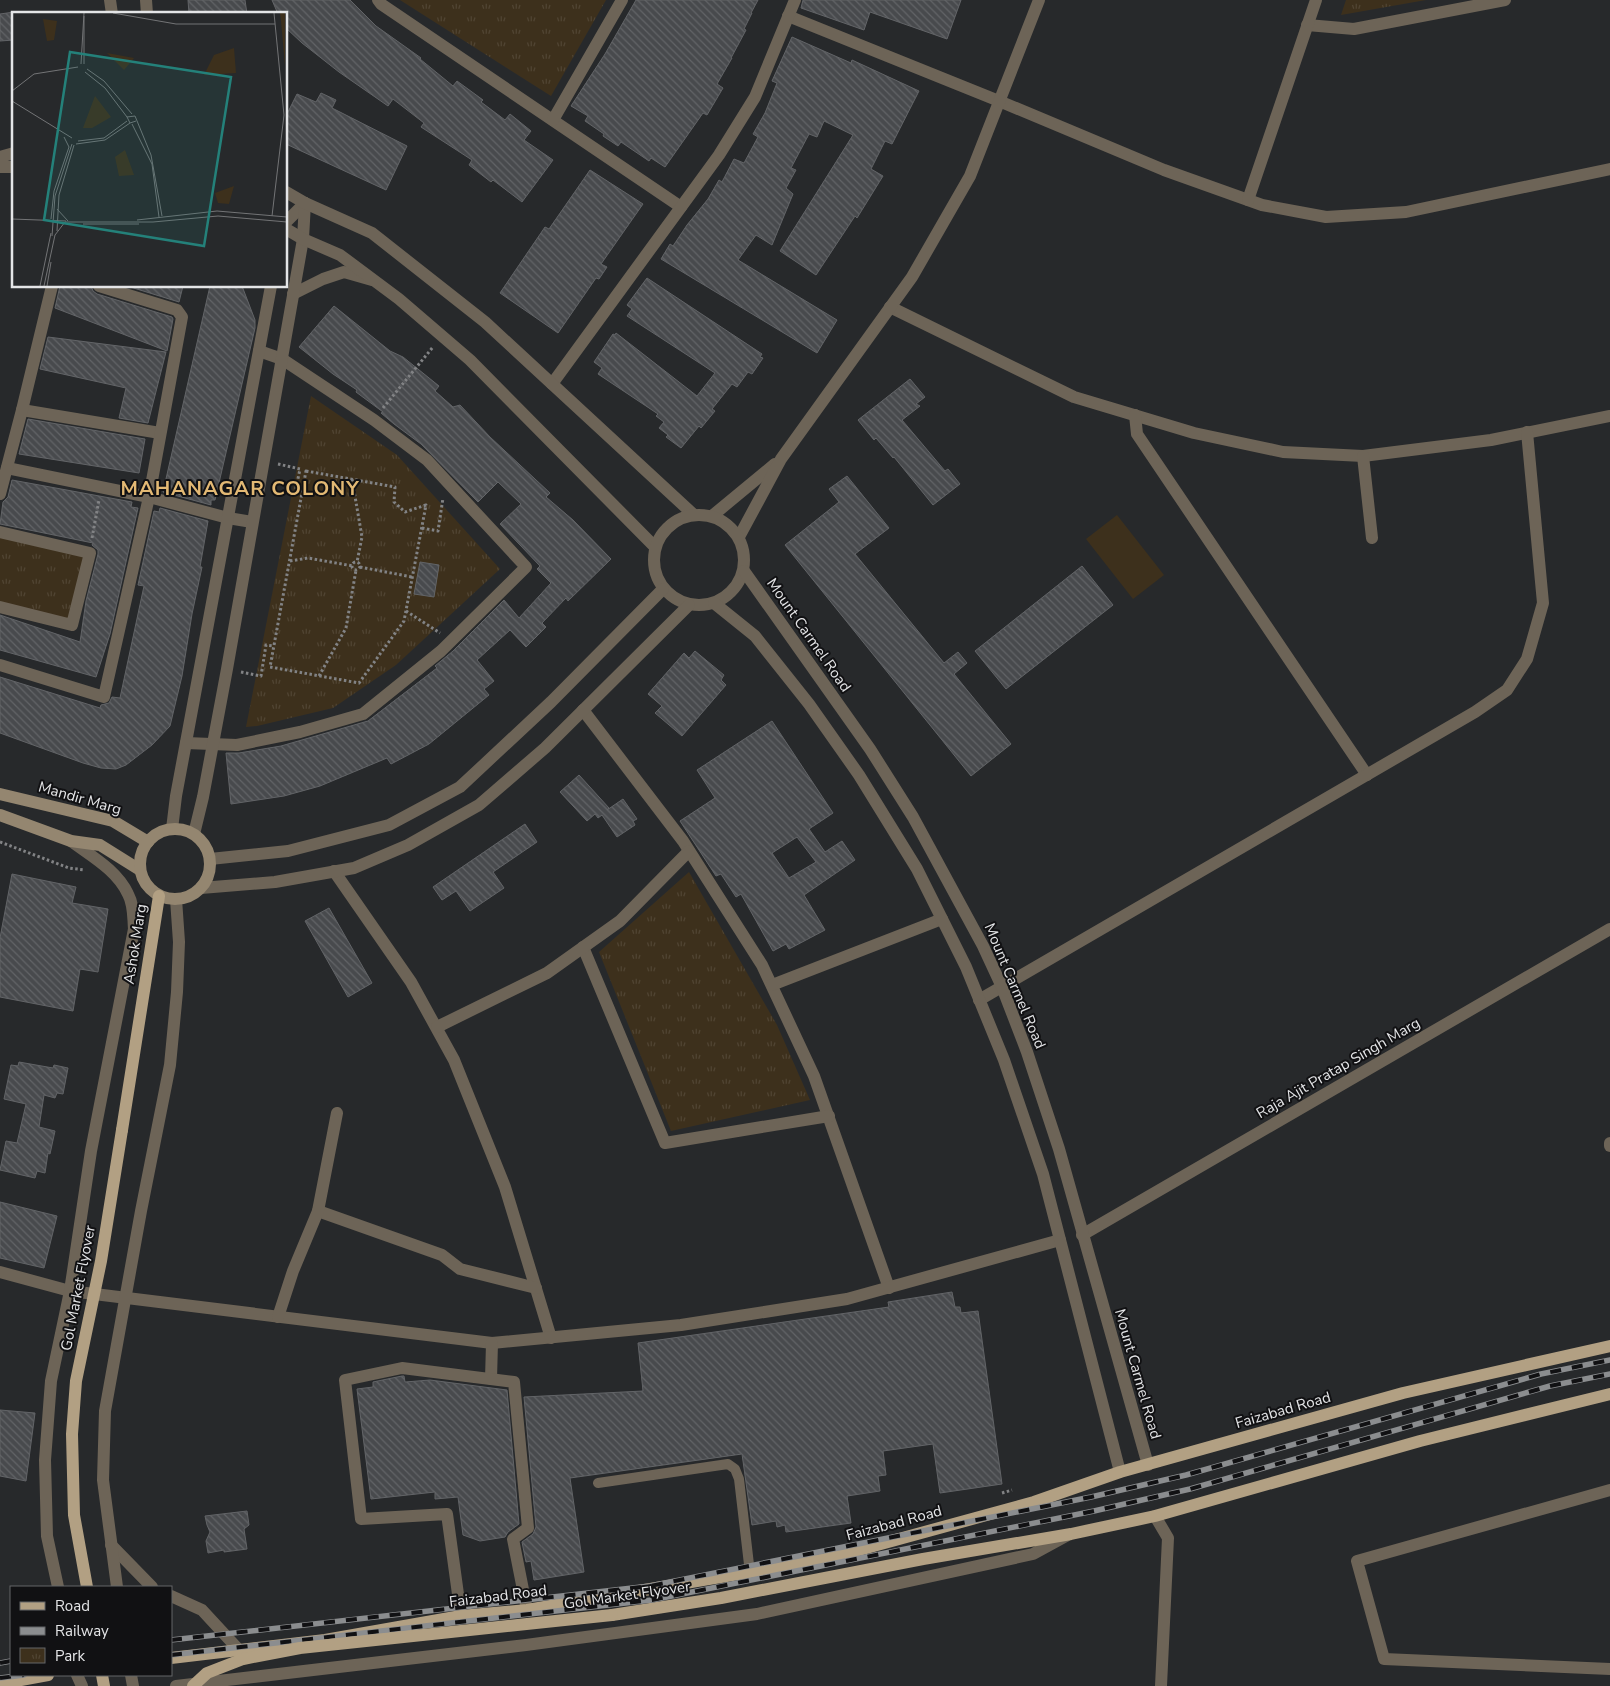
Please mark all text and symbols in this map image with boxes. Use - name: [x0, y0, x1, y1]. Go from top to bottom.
- inset map: [12, 12, 288, 288]
- district label: MAHANAGAR COLONY: [120, 475, 360, 502]
- street label: Mount Carmel Road: [762, 574, 856, 696]
- street label: Mandir Marg: [36, 777, 124, 819]
- street label: Ashok Marg: [119, 902, 151, 986]
- street label: Mount Carmel Road: [980, 920, 1050, 1052]
- street label: Raja Ajit Pratap Singh Marg: [1252, 1013, 1424, 1123]
- street label: Gol Market Flyover: [56, 1223, 100, 1352]
- street label: Mount Carmel Road: [1110, 1307, 1166, 1441]
- street label: Faizabad Road: [1233, 1387, 1333, 1433]
- street label: Faizabad Road: [844, 1501, 944, 1545]
- street label: Gol Market Flyover: [563, 1576, 692, 1614]
- street label: Faizabad Road: [448, 1580, 548, 1612]
- legend: [10, 1586, 172, 1676]
- text: Road: [55, 1596, 90, 1616]
- text: Railway: [55, 1621, 109, 1641]
- text: Park: [55, 1646, 85, 1666]

